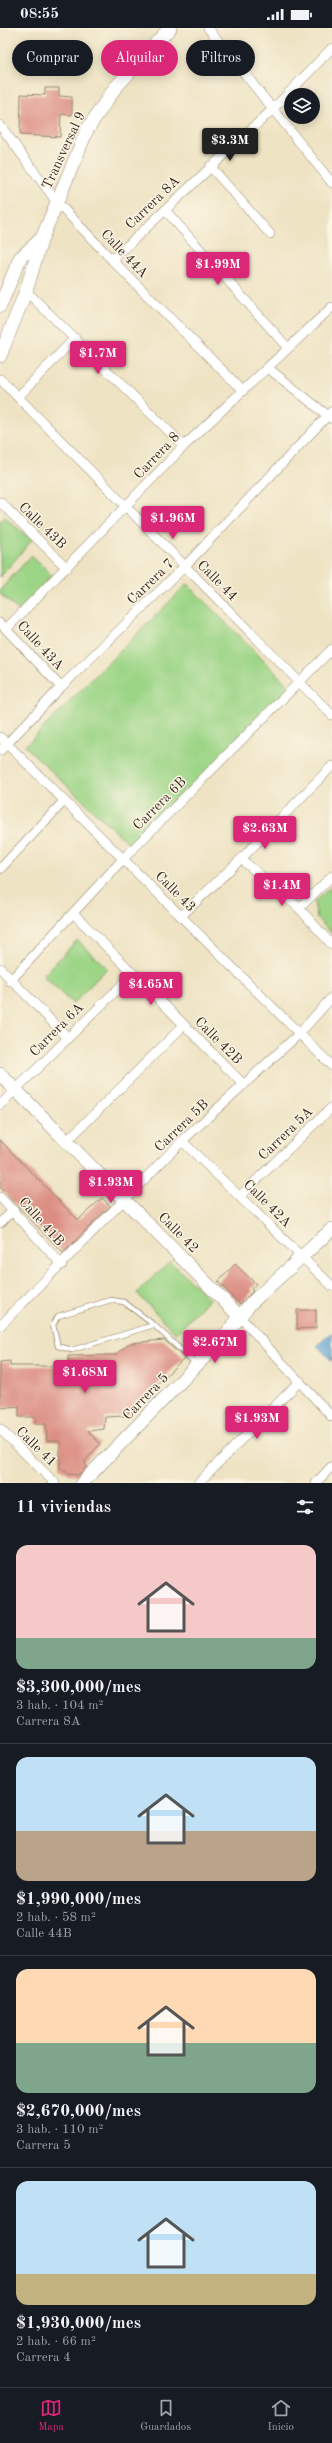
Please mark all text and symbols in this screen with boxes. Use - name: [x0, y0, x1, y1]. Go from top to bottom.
- text: 08:55: [20, 7, 59, 22]
- chip: Comprar: [12, 40, 93, 76]
- chip: Alquilar: [101, 40, 178, 76]
- chip: Filtros: [186, 40, 255, 76]
- map controls: [284, 88, 320, 124]
- button: layers: [284, 88, 320, 124]
- street label: Transversal 9: [40, 109, 88, 191]
- pin: $3.3M: [202, 128, 258, 162]
- text: $3.3M: [211, 134, 249, 147]
- street label: Carrera 8A: [123, 173, 183, 232]
- street label: Calle 44A: [98, 227, 151, 281]
- pin: $1.99M: [185, 252, 251, 286]
- text: $1.99M: [195, 258, 241, 271]
- pin: $1.7M: [70, 341, 126, 375]
- text: $1.7M: [79, 347, 117, 360]
- street label: Carrera 8: [131, 430, 182, 482]
- street label: Calle 43B: [16, 500, 69, 552]
- pin: $1.96M: [140, 506, 206, 540]
- text: $1.96M: [150, 512, 196, 525]
- street label: Carrera 7: [125, 556, 177, 607]
- street label: Calle 44: [194, 558, 240, 604]
- street label: Calle 43A: [14, 619, 66, 673]
- street label: Carrera 6B: [131, 775, 189, 833]
- pin: $2.63M: [232, 816, 298, 850]
- text: $2.63M: [242, 822, 288, 835]
- street label: Calle 43: [152, 869, 198, 915]
- pin: $1.4M: [254, 873, 310, 907]
- text: $1.4M: [263, 879, 301, 892]
- pin: $4.65M: [118, 972, 184, 1006]
- text: $4.65M: [128, 978, 174, 991]
- street label: Carrera 6A: [27, 1000, 86, 1059]
- street label: Calle 42B: [192, 1014, 245, 1067]
- street label: Carrera 5B: [152, 1097, 211, 1155]
- street label: Carrera 5A: [256, 1104, 316, 1163]
- pin: $1.93M: [78, 1170, 144, 1204]
- text: $1.93M: [88, 1176, 134, 1189]
- street label: Calle 42A: [241, 1177, 294, 1230]
- street label: Calle 41B: [16, 1195, 67, 1249]
- street label: Calle 42: [155, 1210, 201, 1256]
- pin: $2.67M: [182, 1330, 248, 1364]
- text: $2.67M: [192, 1336, 238, 1349]
- pin: $1.68M: [52, 1360, 118, 1394]
- text: $1.68M: [62, 1366, 108, 1379]
- street label: Carrera 5: [120, 1371, 171, 1423]
- pin: $1.93M: [224, 1406, 290, 1440]
- text: $1.93M: [234, 1412, 280, 1425]
- street label: Calle 41: [13, 1424, 59, 1469]
- icon: filters: [294, 1496, 316, 1518]
- text: 11 viviendas: [16, 1499, 111, 1516]
- icon: home: [130, 1571, 202, 1643]
- text: $3,300,000/mes: [16, 1679, 141, 1696]
- text: 3 hab. · 104 m²: [16, 1699, 103, 1712]
- text: Carrera 8A: [16, 1715, 81, 1728]
- icon: home: [130, 1783, 202, 1855]
- text: $1,990,000/mes: [16, 1891, 141, 1908]
- text: 2 hab. · 58 m²: [16, 1911, 96, 1924]
- text: Calle 44B: [16, 1927, 72, 1940]
- icon: home: [130, 1995, 202, 2067]
- text: $2,670,000/mes: [16, 2103, 141, 2120]
- text: 3 hab. · 110 m²: [16, 2123, 103, 2136]
- text: Carrera 5: [16, 2139, 71, 2152]
- icon: home: [130, 2207, 202, 2279]
- text: $1,930,000/mes: [16, 2315, 141, 2332]
- text: 2 hab. · 66 m²: [16, 2335, 96, 2348]
- text: Carrera 4: [16, 2351, 71, 2364]
- tab: Mapa: [38, 2397, 64, 2435]
- tab: Guardados: [140, 2397, 191, 2435]
- tab: Inicio: [267, 2397, 294, 2435]

